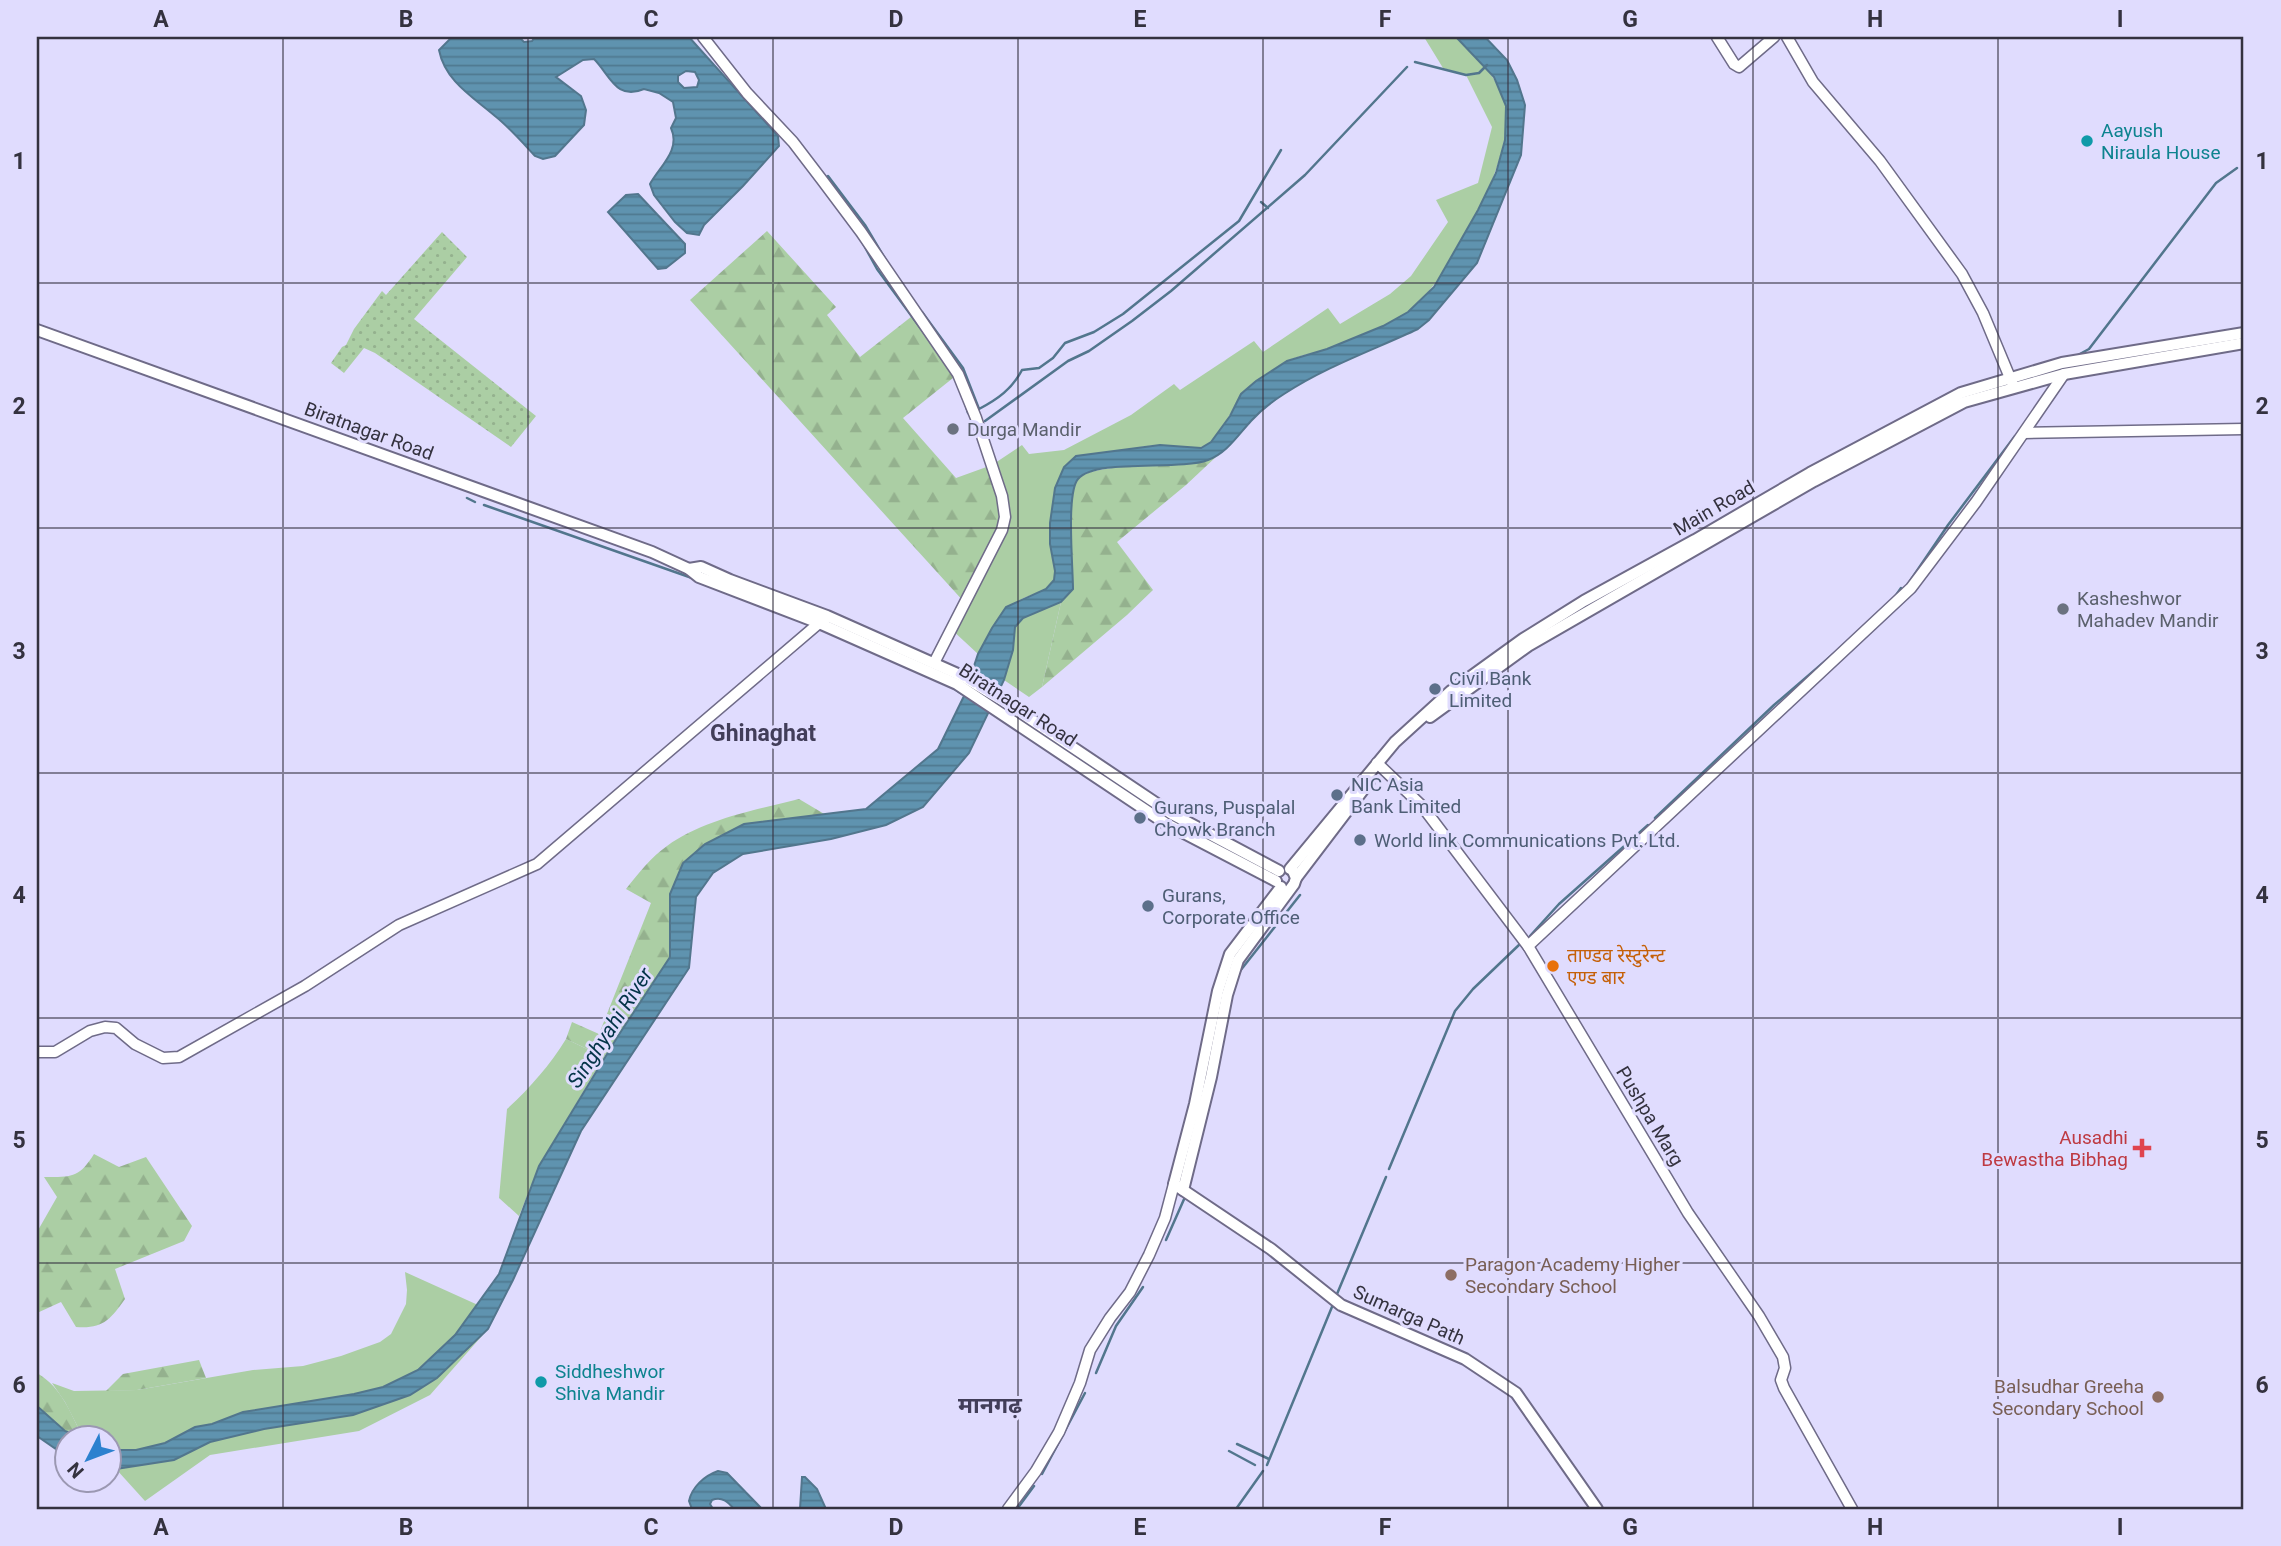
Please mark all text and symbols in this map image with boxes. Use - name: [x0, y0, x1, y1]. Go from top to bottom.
- text: A: [153, 6, 169, 33]
- text: B: [399, 6, 413, 33]
- text: C: [643, 6, 659, 33]
- text: D: [889, 6, 903, 33]
- text: E: [1134, 6, 1147, 33]
- text: F: [1379, 6, 1392, 33]
- text: G: [1622, 6, 1638, 33]
- text: H: [1867, 6, 1883, 33]
- text: I: [2117, 6, 2123, 33]
- place label: Aayush Niraula House: [2101, 119, 2220, 164]
- marker: Aayush Niraula House: [2079, 133, 2095, 149]
- text: 1: [12, 148, 26, 175]
- text: 1: [2255, 148, 2269, 175]
- text: 2: [12, 393, 26, 420]
- text: 2: [2255, 393, 2269, 420]
- street label: Biratnagar Road: [301, 397, 437, 465]
- place label: Durga Mandir: [967, 418, 1082, 441]
- marker: Durga Mandir: [945, 421, 961, 437]
- street label: Main Road: [1669, 475, 1759, 541]
- place label: Kasheshwor Mahadev Mandir: [2077, 587, 2219, 632]
- marker: Kasheshwor Mahadev Mandir: [2055, 601, 2071, 617]
- text: 3: [12, 638, 26, 665]
- text: 3: [2255, 638, 2269, 665]
- street label: Biratnagar Road: [955, 658, 1081, 752]
- place label: Civil Bank Limited: [1449, 667, 1532, 712]
- marker: Civil Bank Limited: [1427, 681, 1443, 697]
- district label: Ghinaghat: [710, 720, 816, 747]
- place label: NIC Asia Bank Limited: [1351, 773, 1461, 818]
- marker: NIC Asia Bank Limited: [1329, 787, 1345, 803]
- place label: Gurans, Puspalal Chowk Branch: [1154, 796, 1295, 841]
- marker: Gurans, Puspalal Chowk Branch: [1132, 810, 1148, 826]
- place label: World link Communications Pvt. Ltd.: [1374, 829, 1681, 852]
- marker: World link Communications Pvt. Ltd.: [1352, 832, 1368, 848]
- text: 4: [12, 882, 26, 909]
- text: 4: [2255, 882, 2269, 909]
- place label: Gurans, Corporate Office: [1162, 884, 1300, 929]
- marker: Gurans, Corporate Office: [1140, 898, 1156, 914]
- place label: ताण्डव रेस्टुरेन्ट एण्ड बार: [1567, 944, 1666, 989]
- marker: ताण्डव रेस्टुरेन्ट एण्ड बार: [1545, 958, 1561, 974]
- water label: Singhyahi River: [562, 963, 658, 1092]
- street label: Pushpa Marg: [1611, 1062, 1689, 1170]
- place label: Ausadhi Bewastha Bibhag: [1981, 1126, 2128, 1171]
- text: 5: [12, 1127, 26, 1154]
- text: 5: [2255, 1127, 2269, 1154]
- marker: Ausadhi Bewastha Bibhag: [2134, 1140, 2150, 1156]
- place label: Paragon Academy Higher Secondary School: [1465, 1253, 1681, 1298]
- marker: Paragon Academy Higher Secondary School: [1443, 1267, 1459, 1283]
- street label: Sumarga Path: [1350, 1280, 1468, 1350]
- place label: Siddheshwor Shiva Mandir: [555, 1360, 665, 1405]
- text: 6: [12, 1372, 26, 1399]
- text: 6: [2255, 1372, 2269, 1399]
- marker: Siddheshwor Shiva Mandir: [533, 1374, 549, 1390]
- place label: Balsudhar Greeha Secondary School: [1992, 1375, 2144, 1420]
- marker: Balsudhar Greeha Secondary School: [2150, 1389, 2166, 1405]
- district label: मानगढ़: [958, 1392, 1023, 1419]
- north arrow: [52, 1424, 122, 1494]
- text: N: [63, 1457, 89, 1483]
- text: A: [153, 1514, 169, 1541]
- text: B: [399, 1514, 413, 1541]
- text: C: [643, 1514, 659, 1541]
- text: D: [889, 1514, 903, 1541]
- text: E: [1134, 1514, 1147, 1541]
- text: F: [1379, 1514, 1392, 1541]
- text: G: [1622, 1514, 1638, 1541]
- text: H: [1867, 1514, 1883, 1541]
- text: I: [2117, 1514, 2123, 1541]

